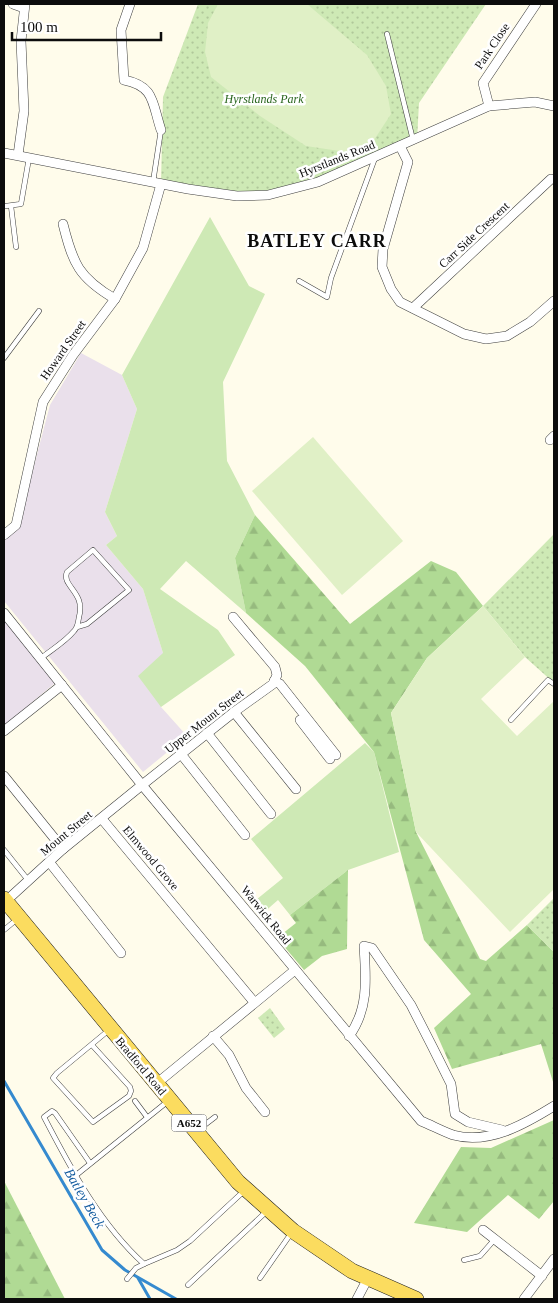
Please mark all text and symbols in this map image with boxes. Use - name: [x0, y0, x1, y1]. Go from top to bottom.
- scale bar: [12, 10, 161, 42]
- text: 100 m: [20, 19, 58, 35]
- street label: Park Close: [472, 20, 512, 72]
- park label: Hyrstlands Park: [224, 92, 304, 106]
- street label: Hyrstlands Road: [297, 137, 377, 181]
- street label: Carr Side Crescent: [436, 199, 512, 271]
- district label: BATLEY CARR: [247, 231, 387, 251]
- street label: Howard Street: [37, 317, 89, 383]
- street label: Upper Mount Street: [162, 686, 247, 756]
- street label: Mount Street: [37, 807, 95, 859]
- street label: Elmwood Grove: [120, 823, 182, 893]
- street label: Warwick Road: [238, 883, 294, 947]
- street label: Bradford Road: [113, 1034, 169, 1098]
- road number: A652: [172, 1114, 206, 1132]
- water label: Batley Beck: [61, 1166, 108, 1231]

